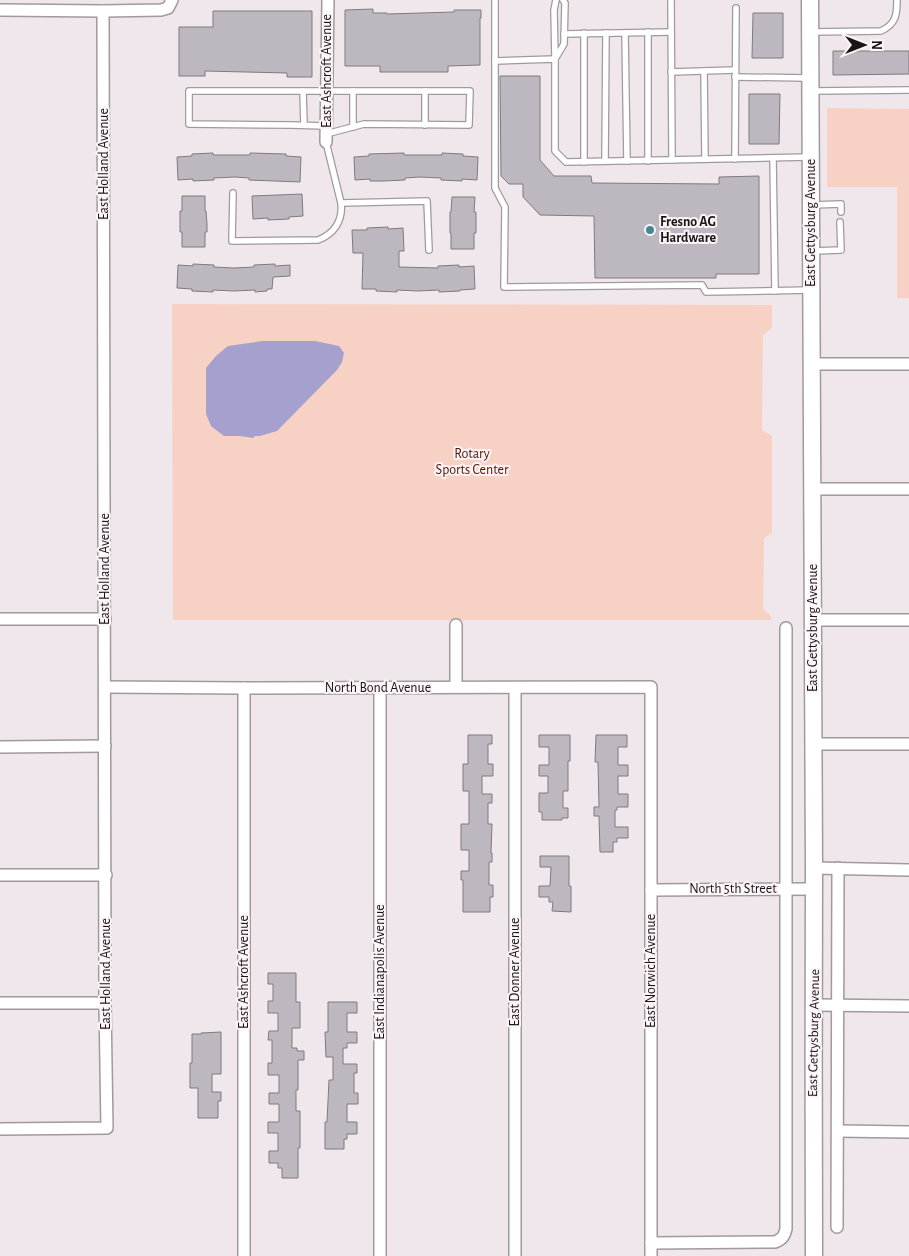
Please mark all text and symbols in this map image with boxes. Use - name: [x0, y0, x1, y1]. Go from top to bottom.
- street label: East Ashcroft Avenue: [320, 14, 334, 128]
- north arrow: [839, 20, 889, 70]
- text: N: [869, 40, 883, 50]
- street label: East Holland Avenue: [97, 108, 111, 220]
- street label: East Gettysburg Avenue: [804, 159, 818, 287]
- place label: Fresno AG Hardware: [660, 215, 717, 245]
- marker: Fresno AG Hardware: [644, 224, 656, 236]
- park label: Rotary Sports Center: [436, 447, 509, 477]
- street label: East Holland Avenue: [98, 513, 112, 625]
- street label: East Gettysburg Avenue: [806, 564, 820, 692]
- street label: North Bond Avenue: [325, 681, 431, 695]
- street label: North 5th Street: [689, 882, 777, 896]
- street label: East Indianapolis Avenue: [373, 904, 387, 1040]
- street label: East Norwich Avenue: [644, 914, 658, 1028]
- street label: East Ashcroft Avenue: [237, 915, 251, 1029]
- street label: East Donner Avenue: [508, 917, 522, 1027]
- street label: East Holland Avenue: [99, 918, 113, 1030]
- street label: East Gettysburg Avenue: [806, 969, 822, 1097]

